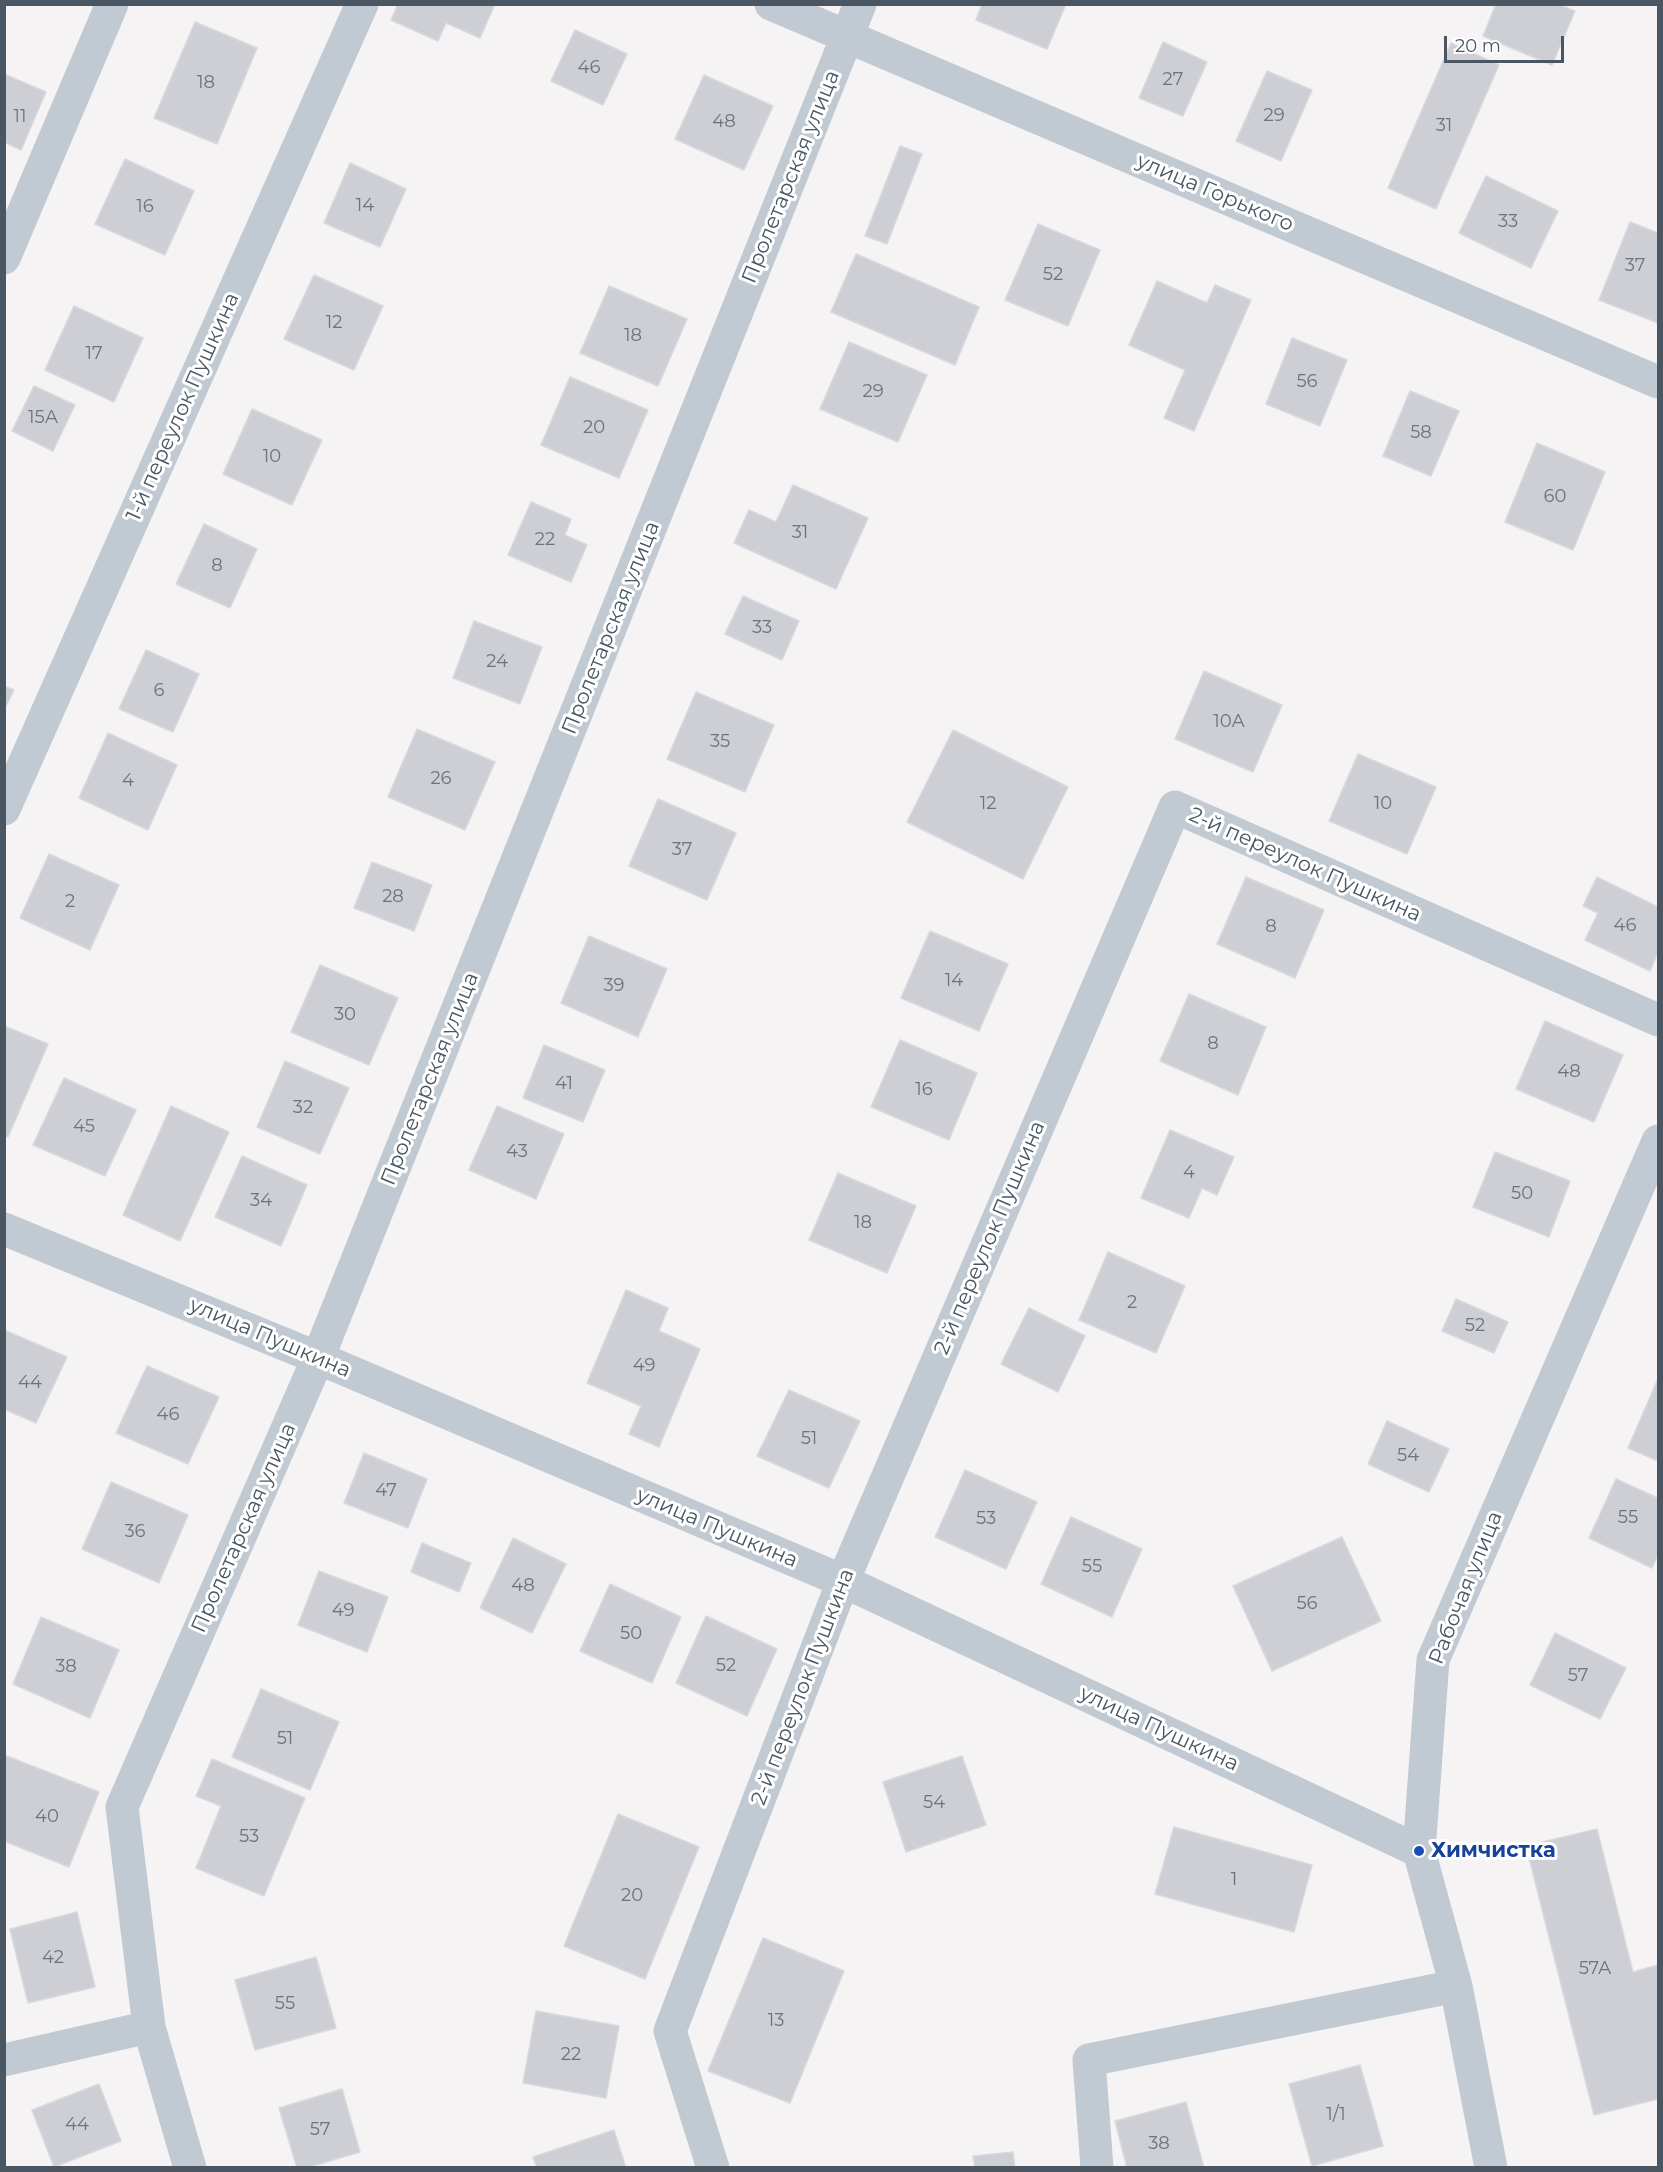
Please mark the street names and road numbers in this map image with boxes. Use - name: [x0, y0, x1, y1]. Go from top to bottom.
- street label: Пролетарская улица: [737, 67, 845, 287]
- street label: улица Горького: [1133, 149, 1297, 237]
- street label: 1-й переулок Пушкина: [121, 289, 245, 525]
- street label: Пролетарская улица: [557, 518, 665, 738]
- street label: 2-й переулок Пушкина: [1185, 802, 1425, 928]
- street label: Пролетарская улица: [376, 969, 484, 1189]
- street label: 2-й переулок Пушкина: [929, 1117, 1051, 1359]
- street label: улица Пушкина: [186, 1293, 354, 1383]
- street label: Пролетарская улица: [186, 1419, 302, 1637]
- street label: улица Пушкина: [633, 1483, 801, 1573]
- street label: Рабочая улица: [1424, 1508, 1508, 1668]
- street label: 2-й переулок Пушкина: [746, 1565, 860, 1809]
- street label: улица Пушкина: [1075, 1681, 1243, 1777]

